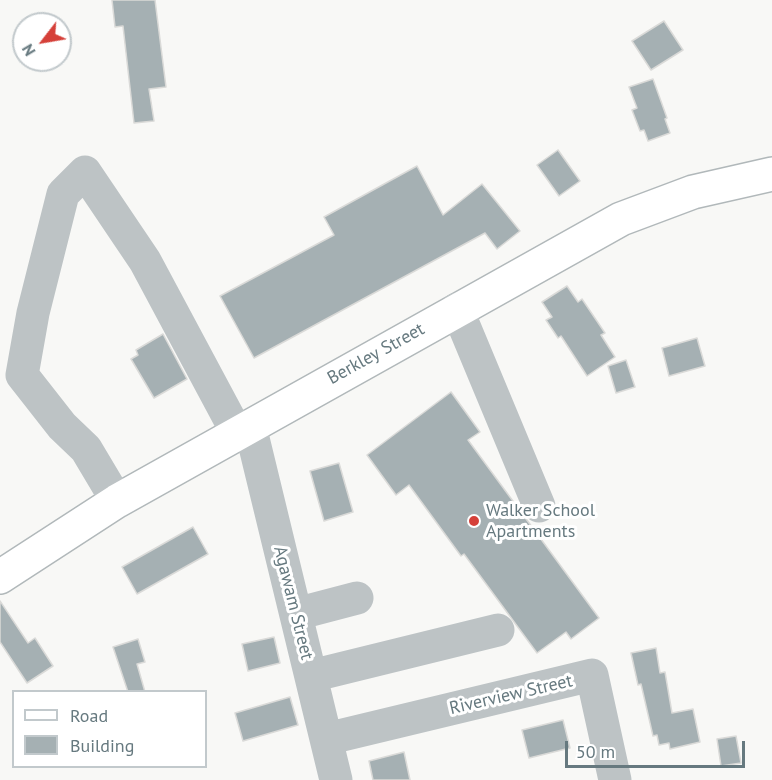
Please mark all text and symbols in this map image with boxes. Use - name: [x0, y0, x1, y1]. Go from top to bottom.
- north arrow: [12, 12, 72, 72]
- text: N: [17, 41, 40, 60]
- street label: Berkley Street: [324, 318, 428, 390]
- place label: Walker School Apartments: [486, 500, 595, 542]
- marker: Walker School Apartments: [467, 514, 481, 528]
- street label: Agawam Street: [268, 544, 318, 662]
- street label: Riverview Street: [447, 670, 575, 720]
- legend: [12, 690, 207, 768]
- text: Road: [70, 704, 108, 727]
- scale bar: [568, 729, 748, 767]
- text: Building: [70, 734, 134, 757]
- text: 50 m: [576, 740, 615, 763]

